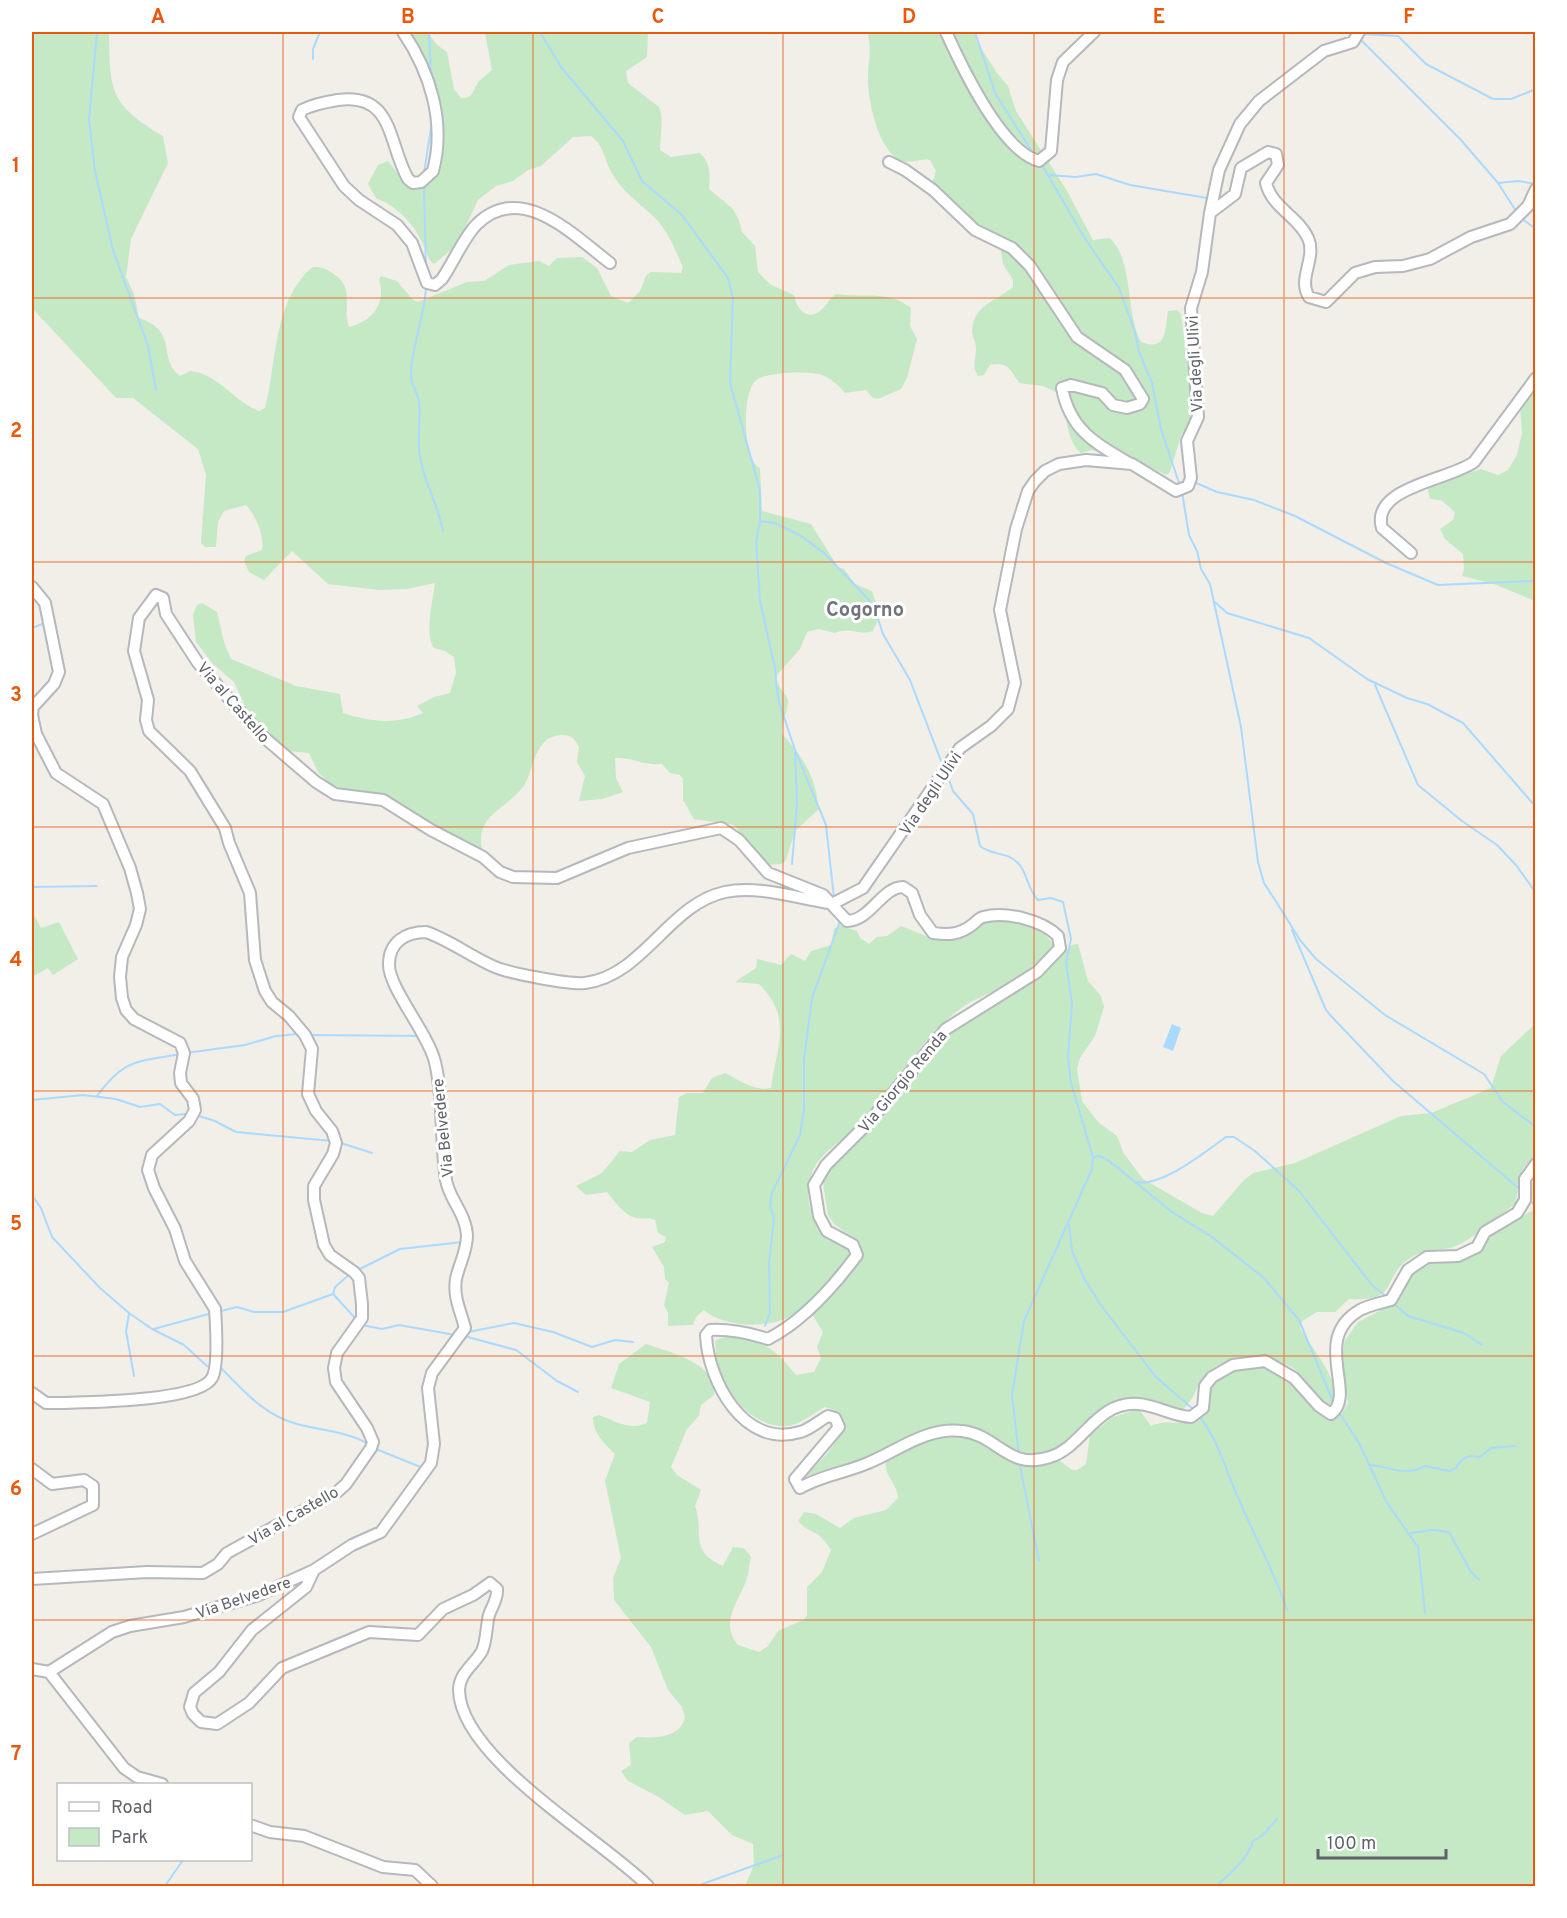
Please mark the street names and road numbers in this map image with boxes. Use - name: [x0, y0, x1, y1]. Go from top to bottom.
- street label: Via degli Ulivi: [1183, 315, 1209, 413]
- street label: Via al Castello: [192, 659, 273, 748]
- street label: Via degli Ulivi: [896, 748, 967, 840]
- street label: Via Giorgio Renda: [855, 1027, 952, 1138]
- street label: Via Belvedere: [429, 1077, 459, 1178]
- street label: Via al Castello: [245, 1483, 343, 1551]
- street label: Via Belvedere: [193, 1573, 294, 1625]

